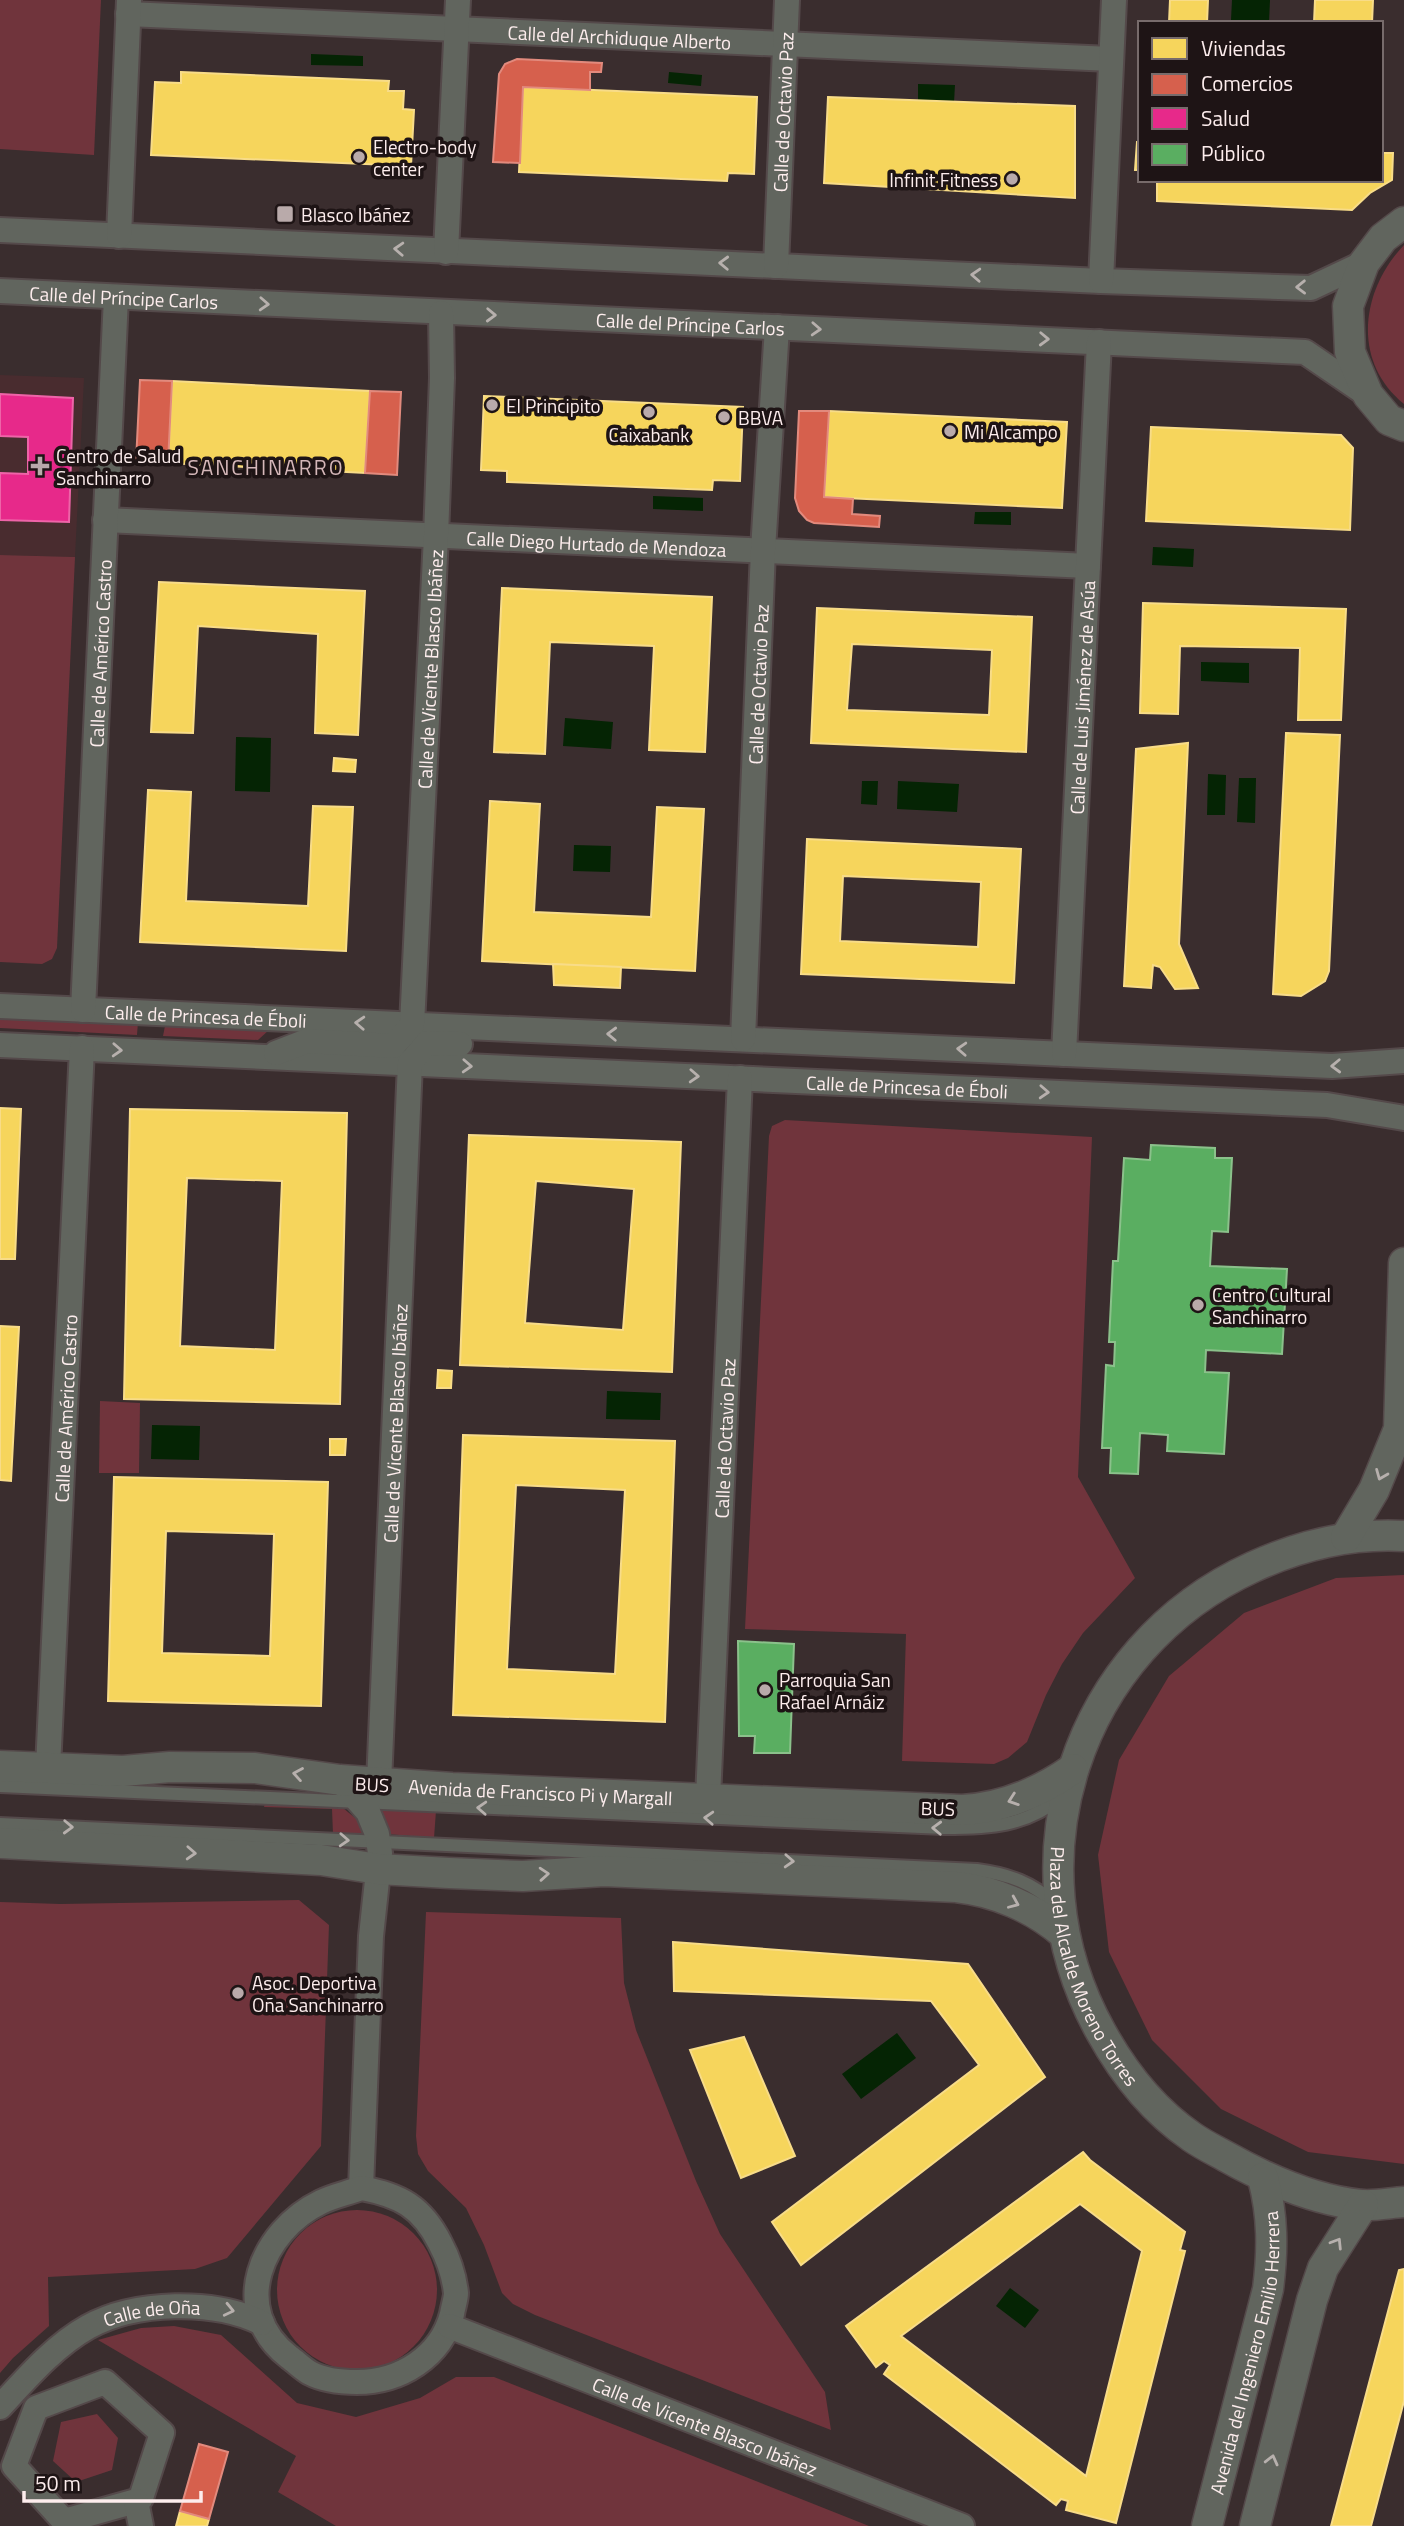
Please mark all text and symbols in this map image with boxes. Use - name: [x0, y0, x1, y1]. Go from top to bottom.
- street label: Calle del Archiduque Alberto: [507, 17, 732, 56]
- legend: [1138, 21, 1383, 182]
- street label: Calle de Octavio Paz: [765, 32, 800, 193]
- text: Viviendas: [1201, 32, 1286, 64]
- text: Comercios: [1201, 67, 1293, 99]
- text: Salud: [1201, 102, 1250, 134]
- place label: Electro-body center: [373, 132, 476, 183]
- text: Público: [1201, 137, 1265, 169]
- marker: Electro-body center: [351, 149, 367, 165]
- place label: Infinit Fitness: [889, 165, 998, 194]
- marker: Infinit Fitness: [1004, 171, 1020, 187]
- place label: Blasco Ibáñez: [301, 200, 410, 229]
- marker: Blasco Ibáñez: [275, 204, 295, 224]
- one-way arrow: [393, 242, 404, 257]
- one-way arrow: [719, 256, 730, 271]
- one-way arrow: [970, 268, 981, 283]
- street label: Calle del Príncipe Carlos: [29, 278, 219, 316]
- one-way arrow: [1295, 280, 1306, 295]
- one-way arrow: [259, 297, 270, 312]
- street label: Calle del Príncipe Carlos: [595, 304, 785, 342]
- one-way arrow: [486, 307, 497, 322]
- one-way arrow: [811, 322, 822, 337]
- one-way arrow: [1038, 332, 1049, 347]
- place label: El Principito: [506, 391, 601, 420]
- marker: El Principito: [484, 397, 500, 413]
- place label: BBVA: [738, 403, 783, 432]
- marker: Caixabank: [641, 404, 657, 420]
- marker: BBVA: [716, 409, 732, 425]
- place label: Mi Alcampo: [964, 417, 1058, 446]
- place label: Caixabank: [609, 420, 689, 449]
- marker: Mi Alcampo: [942, 423, 958, 439]
- place label: Centro de Salud Sanchinarro: [56, 441, 181, 492]
- district label: SANCHINARRO: [187, 451, 345, 483]
- marker: Centro de Salud Sanchinarro: [30, 456, 50, 476]
- street label: Calle Diego Hurtado de Mendoza: [466, 522, 728, 564]
- street label: Calle de Vicente Blasco Ibáñez: [409, 549, 450, 789]
- street label: Calle de Américo Castro: [81, 559, 118, 748]
- street label: Calle de Luis Jiménez de Asúa: [1061, 579, 1102, 815]
- street label: Calle de Octavio Paz: [740, 604, 775, 765]
- street label: Calle de Princesa de Éboli: [104, 996, 307, 1034]
- one-way arrow: [355, 1015, 366, 1030]
- one-way arrow: [606, 1027, 617, 1042]
- one-way arrow: [112, 1042, 123, 1057]
- one-way arrow: [956, 1042, 967, 1057]
- one-way arrow: [462, 1058, 473, 1073]
- one-way arrow: [1330, 1058, 1341, 1073]
- street label: Calle de Princesa de Éboli: [806, 1067, 1009, 1105]
- one-way arrow: [689, 1069, 700, 1084]
- one-way arrow: [1038, 1085, 1049, 1100]
- place label: Centro Cultural Sanchinarro: [1212, 1280, 1331, 1331]
- marker: Centro Cultural Sanchinarro: [1190, 1297, 1206, 1313]
- street label: Calle de Vicente Blasco Ibáñez: [375, 1303, 414, 1544]
- street label: Calle de Américo Castro: [46, 1314, 84, 1503]
- street label: Calle de Octavio Paz: [706, 1358, 742, 1519]
- one-way arrow: [1375, 1468, 1389, 1480]
- place label: Parroquia San Rafael Arnáiz: [779, 1665, 891, 1716]
- marker: Parroquia San Rafael Arnáiz: [757, 1682, 773, 1698]
- one-way arrow: [292, 1767, 304, 1782]
- street label: BUS: [354, 1769, 390, 1799]
- street label: Avenida de Francisco Pi y Margall: [408, 1770, 673, 1812]
- one-way arrow: [1007, 1792, 1019, 1806]
- street label: BUS: [920, 1793, 956, 1823]
- one-way arrow: [476, 1801, 487, 1816]
- one-way arrow: [703, 1811, 714, 1826]
- one-way arrow: [63, 1819, 74, 1834]
- one-way arrow: [931, 1820, 941, 1836]
- one-way arrow: [339, 1832, 350, 1847]
- one-way arrow: [185, 1845, 196, 1860]
- street label: Plaza del Alcalde Moreno Torres: [1044, 1846, 1146, 2092]
- one-way arrow: [784, 1853, 795, 1868]
- one-way arrow: [539, 1867, 550, 1882]
- one-way arrow: [1006, 1895, 1019, 1909]
- place label: Asoc. Deportiva Oña Sanchinarro: [252, 1968, 384, 2019]
- marker: Asoc. Deportiva Oña Sanchinarro: [230, 1985, 246, 2001]
- street label: Avenida del Ingeniero Emilio Herrera: [1201, 2209, 1286, 2497]
- one-way arrow: [1329, 2238, 1342, 2251]
- street label: Calle de Oña: [99, 2292, 202, 2333]
- one-way arrow: [223, 2302, 235, 2317]
- street label: Calle de Vicente Blasco Ibáñez: [588, 2369, 822, 2483]
- one-way arrow: [1264, 2454, 1278, 2466]
- scale bar: [24, 2460, 201, 2504]
- text: 50 m: [35, 2467, 81, 2499]

